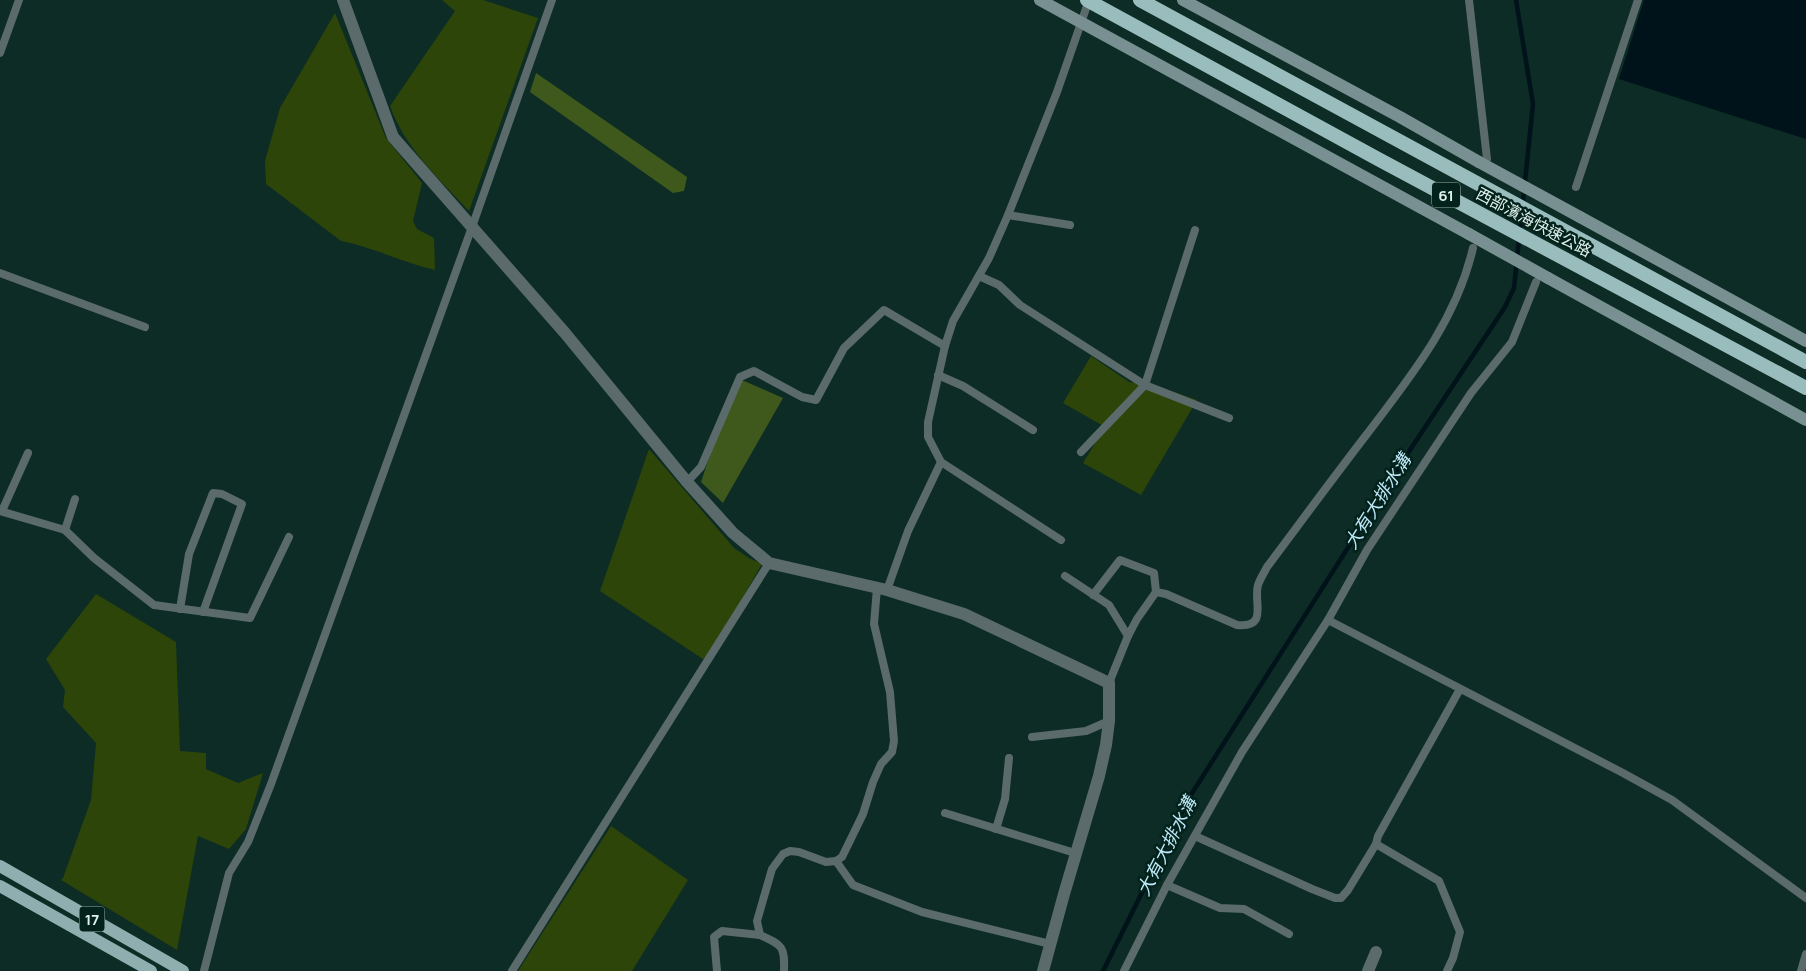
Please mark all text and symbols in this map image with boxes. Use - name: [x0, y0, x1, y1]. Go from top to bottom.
- road number: 61: [1432, 182, 1460, 208]
- street label: 西部濱海快速公路: [1472, 182, 1596, 262]
- water label: 大有大排水溝: [1338, 446, 1417, 553]
- water label: 大有大排水溝: [1131, 790, 1203, 900]
- road number: 17: [80, 906, 104, 932]

